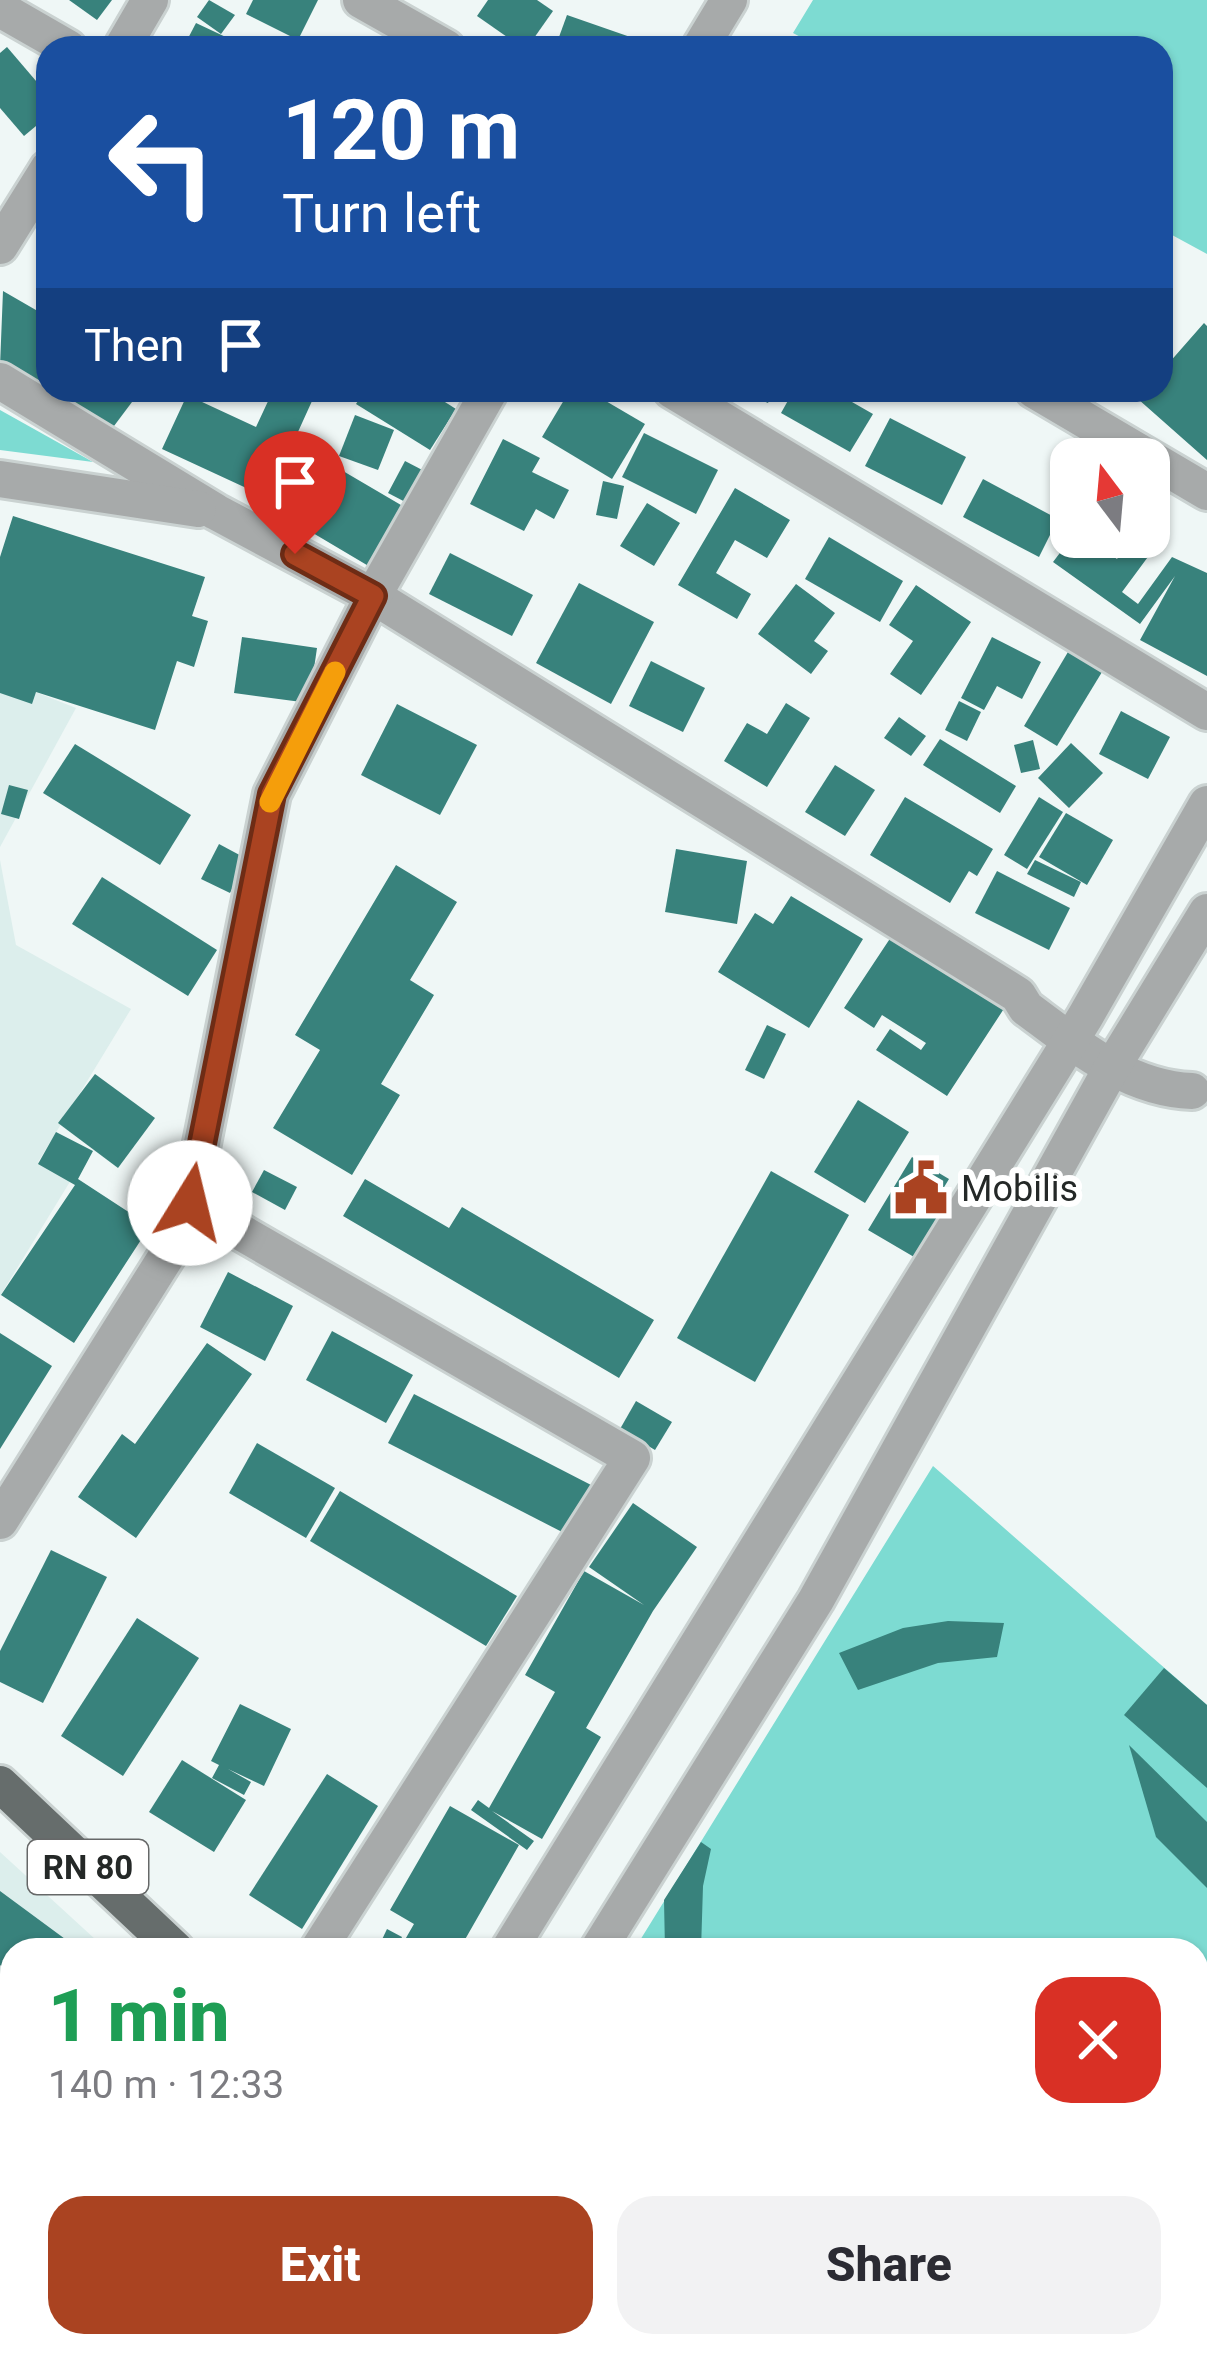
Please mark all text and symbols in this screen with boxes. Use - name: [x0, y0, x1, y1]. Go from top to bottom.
- text: 120 m: [282, 81, 520, 180]
- icon: left: [84, 84, 240, 240]
- text: Turn left: [282, 182, 481, 245]
- icon: arrive: [208, 312, 274, 378]
- text: Then: [84, 319, 184, 372]
- pin: [244, 431, 346, 554]
- north arrow: [1050, 438, 1170, 558]
- map controls: [1050, 438, 1170, 558]
- icon: arrive: [262, 449, 328, 515]
- position arrow: [127, 1140, 253, 1266]
- public building icon: Mobilis: [892, 1159, 950, 1217]
- place label: Mobilis: [961, 1168, 1078, 1210]
- road number: RN 80: [28, 1840, 148, 1894]
- text: 1 min: [48, 1974, 230, 2059]
- button: close: [1035, 1977, 1161, 2103]
- text: 140 m · 12:33: [48, 2062, 284, 2108]
- button: Exit: [48, 2196, 593, 2334]
- button: Share: [617, 2196, 1161, 2334]

